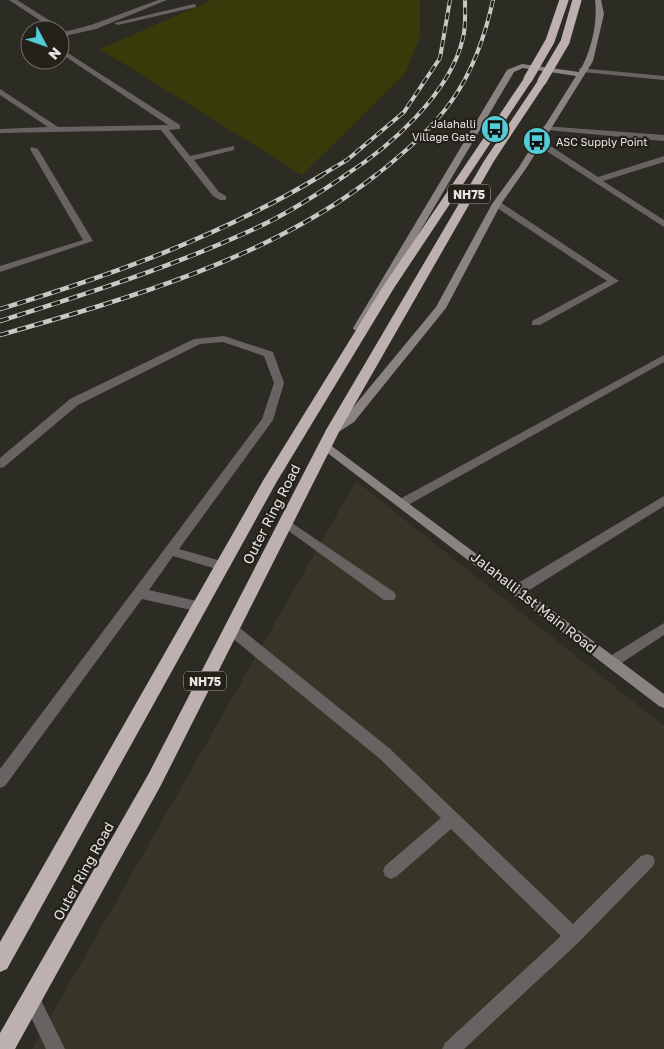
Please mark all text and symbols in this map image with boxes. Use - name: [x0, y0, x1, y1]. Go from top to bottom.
- north arrow: [20, 20, 70, 70]
- text: N: [45, 44, 65, 63]
- bus stop icon: Jalahalli Village Gate: [480, 114, 510, 144]
- place label: Jalahalli Village Gate: [412, 117, 476, 143]
- bus stop icon: ASC Supply Point: [522, 126, 552, 156]
- place label: ASC Supply Point: [556, 135, 648, 148]
- road number: NH75: [448, 184, 490, 203]
- street label: Outer Ring Road: [238, 461, 304, 567]
- street label: Jalahalli 1st Main Road: [468, 548, 600, 656]
- road number: NH75: [184, 671, 226, 690]
- street label: Outer Ring Road: [49, 819, 117, 923]

